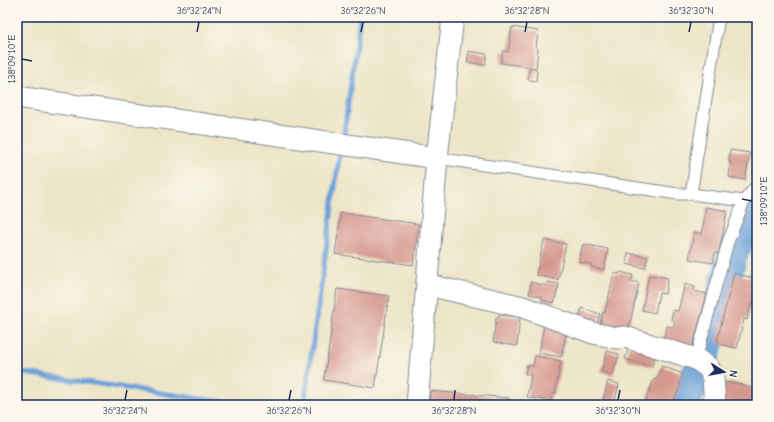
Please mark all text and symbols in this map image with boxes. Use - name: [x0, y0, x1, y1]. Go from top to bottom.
- text: 36°32'24"N: [177, 5, 221, 17]
- text: 36°32'26"N: [340, 5, 386, 17]
- text: 36°32'28"N: [505, 5, 549, 17]
- text: 36°32'30"N: [668, 5, 714, 17]
- text: 138°09'10"E: [6, 35, 18, 83]
- text: 138°09'10"E: [758, 177, 770, 225]
- north arrow: [704, 352, 744, 392]
- text: N: [726, 369, 740, 379]
- text: 36°32'24"N: [103, 405, 147, 417]
- text: 36°32'26"N: [266, 405, 312, 417]
- text: 36°32'28"N: [432, 405, 476, 417]
- text: 36°32'30"N: [595, 405, 641, 417]

